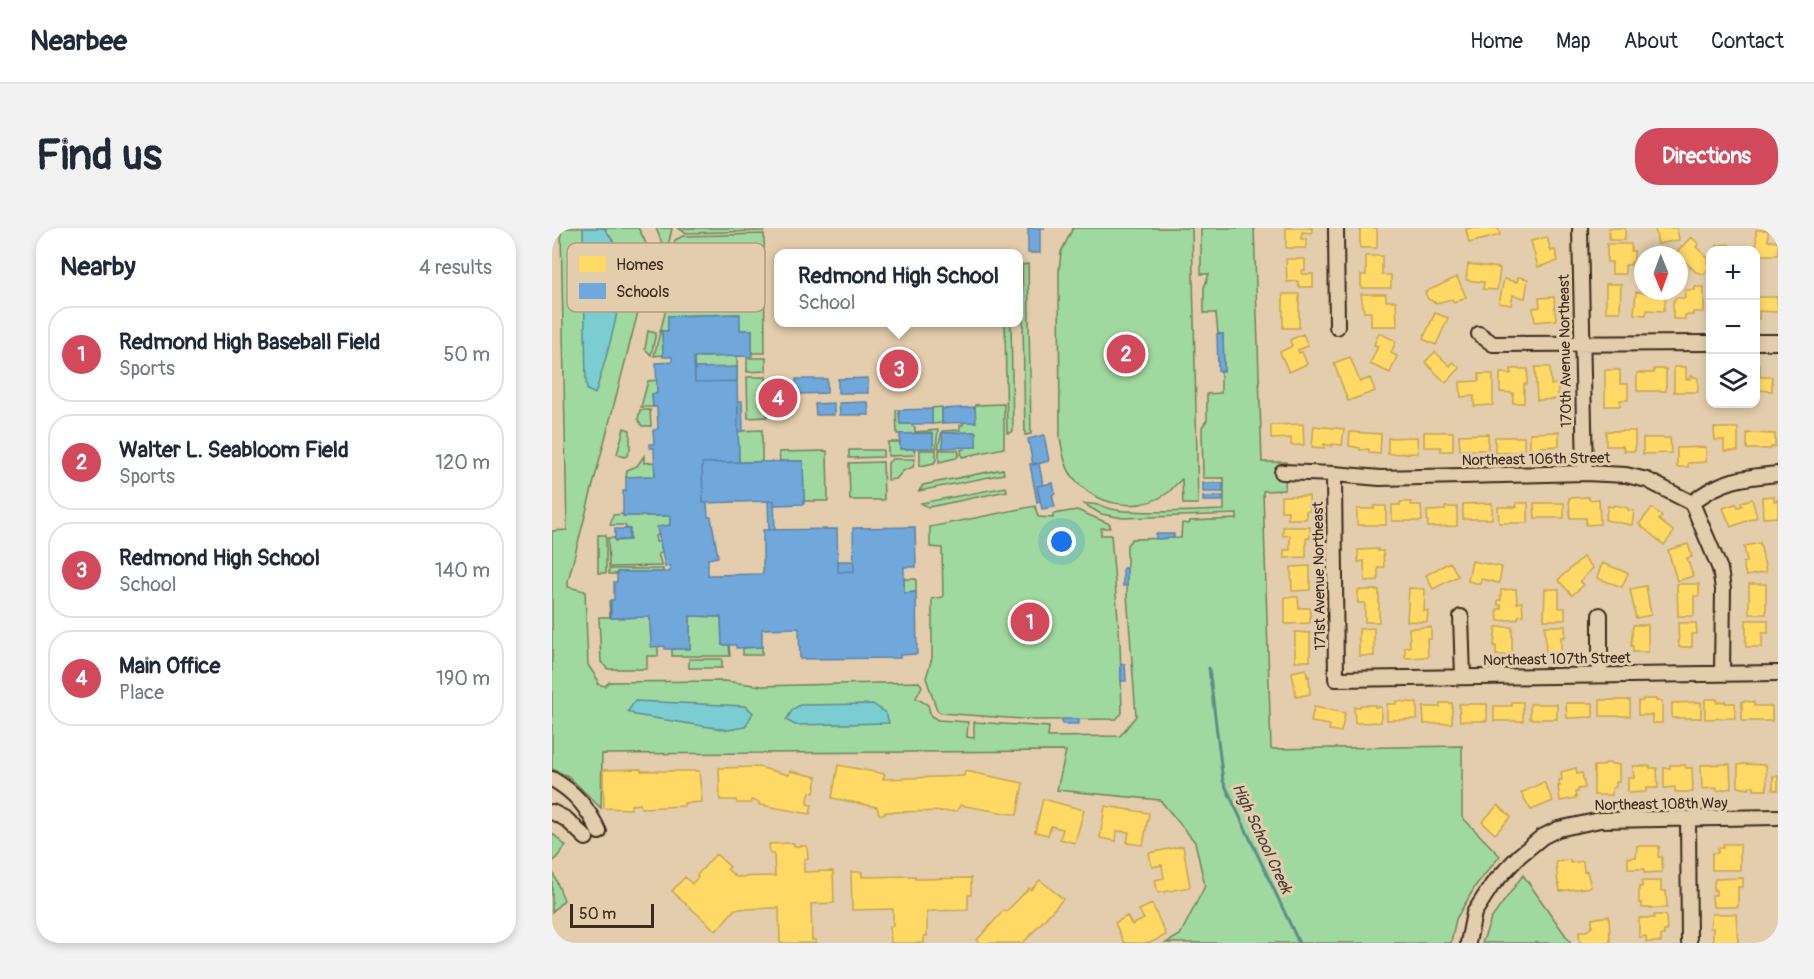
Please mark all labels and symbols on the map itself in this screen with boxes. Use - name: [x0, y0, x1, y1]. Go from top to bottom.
- legend: [567, 243, 765, 312]
- north arrow: [1634, 246, 1688, 300]
- text: Homes: [616, 255, 664, 275]
- street label: 170th Avenue Northeast: [1555, 273, 1576, 428]
- text: Schools: [616, 282, 669, 302]
- pin: 2: [1106, 332, 1146, 376]
- pin: 3: [880, 346, 918, 392]
- pin: 4: [758, 376, 798, 420]
- street label: Northeast 106th Street: [1461, 449, 1612, 470]
- street label: 171st Avenue Northeast: [1309, 500, 1330, 651]
- your location: [1047, 527, 1076, 556]
- pin: 1: [1010, 600, 1050, 644]
- street label: Northeast 107th Street: [1483, 649, 1632, 670]
- water label: High School Creek: [1228, 780, 1297, 898]
- street label: Northeast 108th Way: [1594, 794, 1728, 815]
- scale bar: [570, 901, 654, 928]

